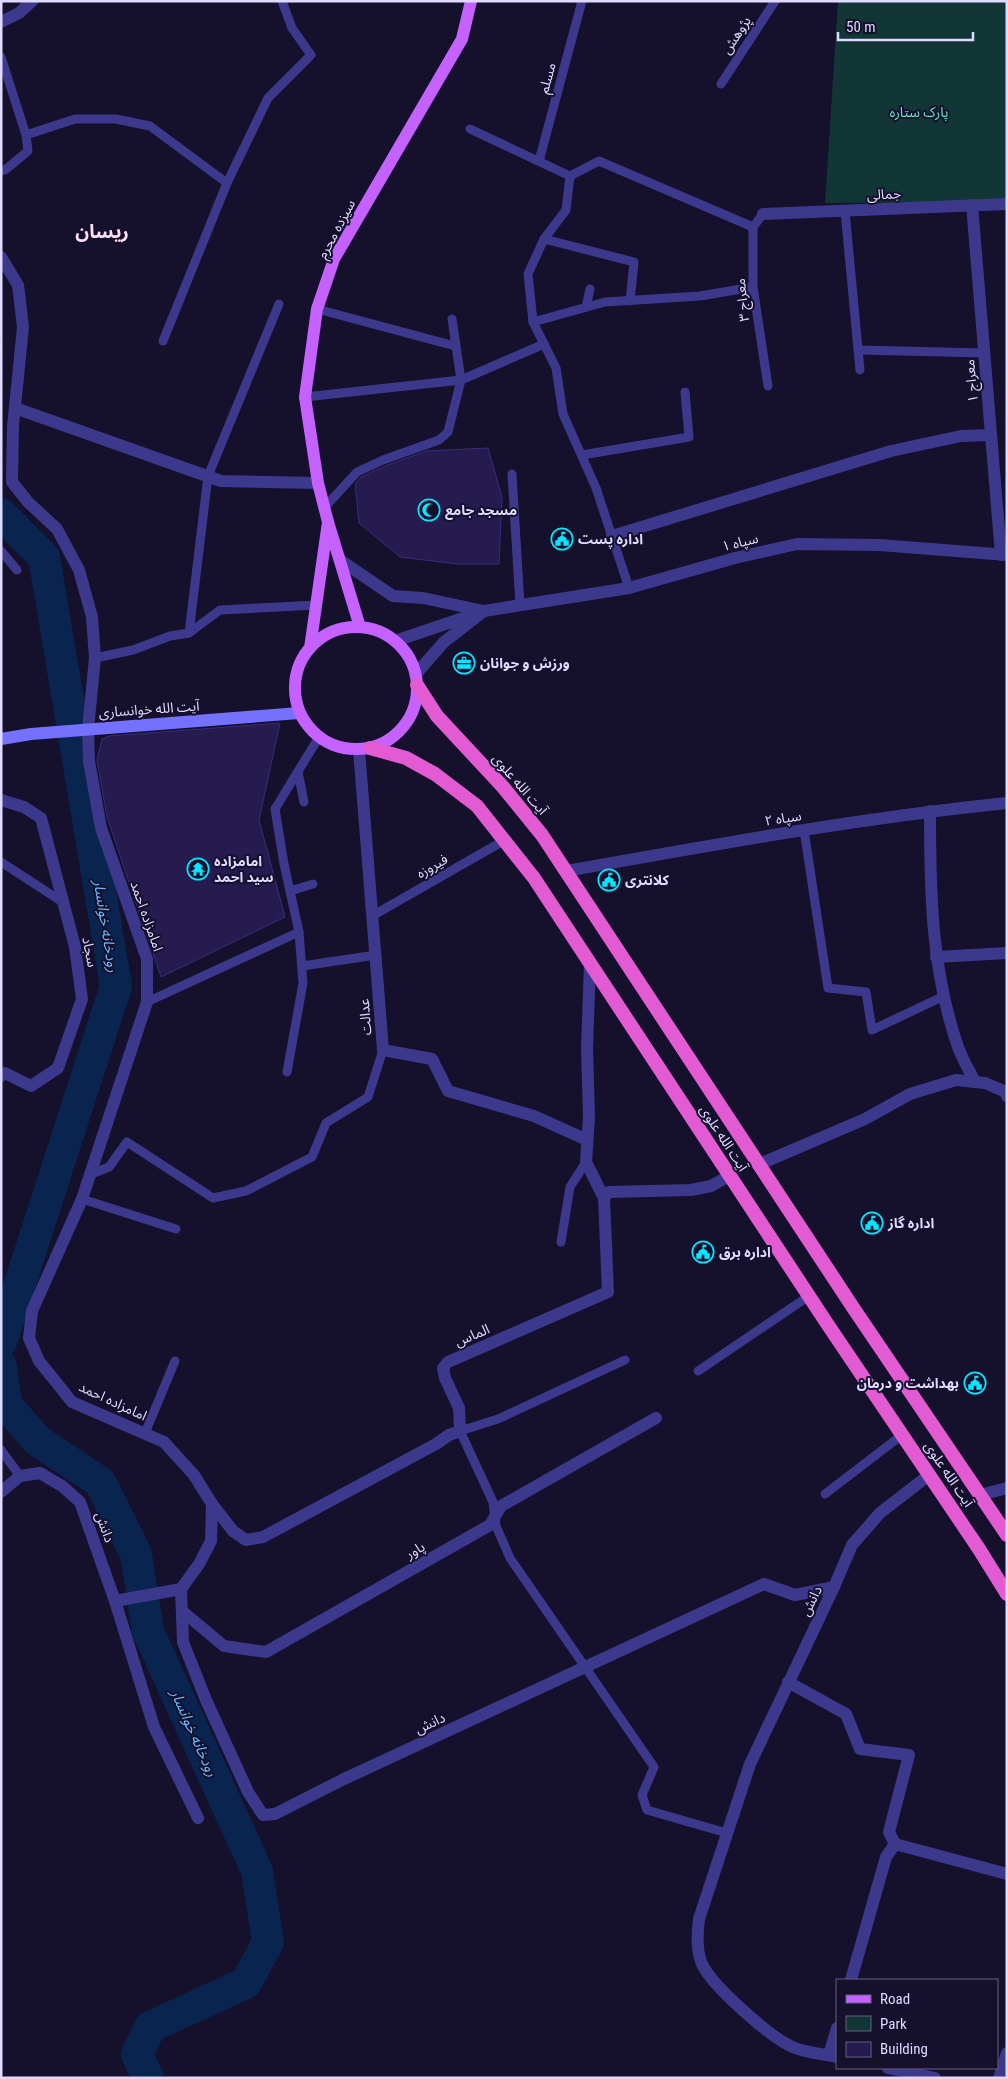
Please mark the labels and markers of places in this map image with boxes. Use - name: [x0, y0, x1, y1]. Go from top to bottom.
- mosque icon: مسجد جامع: [417, 498, 441, 522]
- place label: مسجد جامع: [445, 502, 517, 520]
- public building icon: اداره پست: [550, 527, 574, 551]
- place label: اداره پست: [578, 531, 643, 549]
- office icon: ورزش و جوانان: [452, 651, 476, 675]
- place label: ورزش و جوانان: [480, 655, 570, 672]
- place label: امامزاده سید احمد: [214, 853, 274, 885]
- temple icon: امامزاده سید احمد: [186, 857, 210, 881]
- public building icon: کلانتری: [597, 868, 621, 892]
- place label: کلانتری: [625, 872, 669, 889]
- public building icon: اداره گاز: [860, 1211, 884, 1235]
- place label: اداره گاز: [887, 1215, 935, 1232]
- public building icon: اداره برق: [691, 1240, 715, 1264]
- place label: اداره برق: [719, 1244, 771, 1261]
- public building icon: بهداشت و درمان: [963, 1371, 987, 1395]
- place label: بهداشت و درمان: [857, 1375, 959, 1392]

